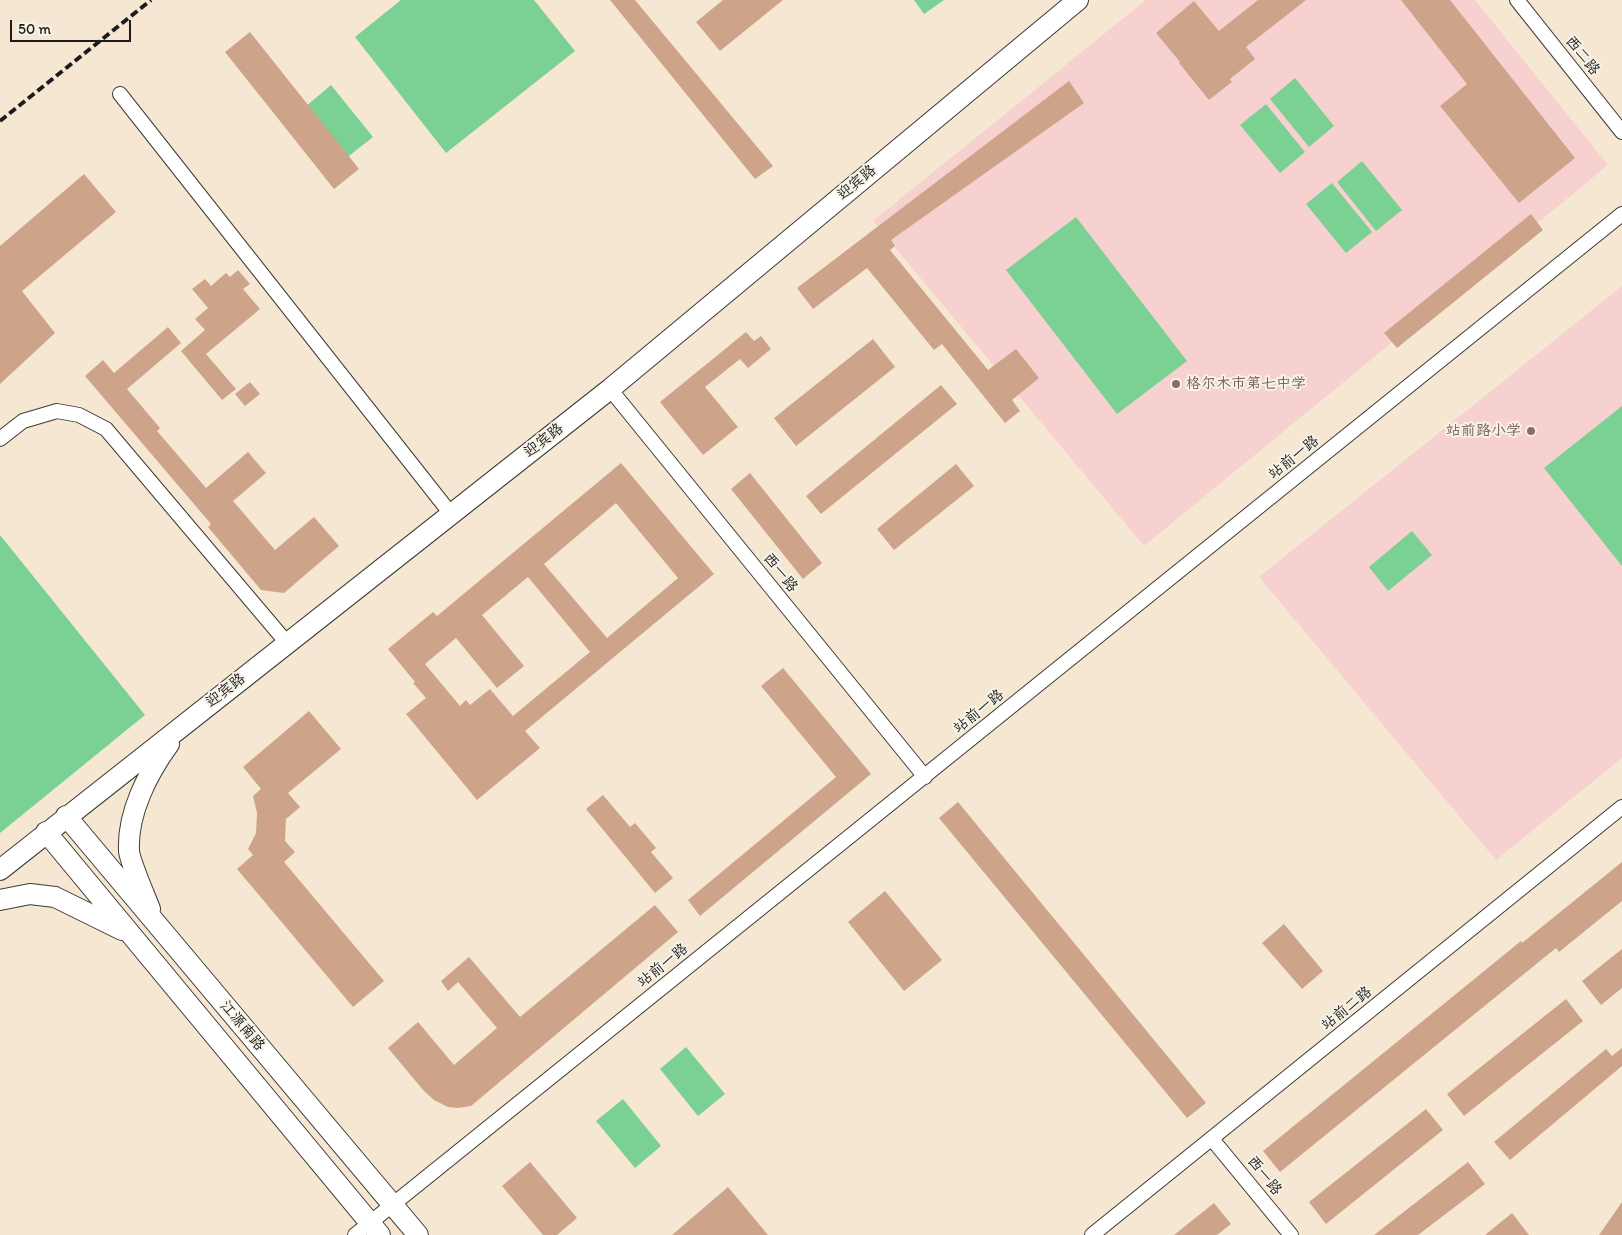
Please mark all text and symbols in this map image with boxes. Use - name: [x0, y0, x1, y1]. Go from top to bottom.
- scale bar: [12, 10, 134, 42]
- text: 50 m: [18, 20, 51, 38]
- street label: 西二路: [1561, 33, 1603, 79]
- street label: 迎宾路: [834, 162, 880, 204]
- place label: 格尔木市第七中学: [1186, 375, 1306, 393]
- marker: 格尔木市第七中学: [1170, 378, 1182, 390]
- street label: 迎宾路: [521, 420, 567, 462]
- place label: 站前路小学: [1446, 422, 1521, 440]
- marker: 站前路小学: [1525, 425, 1537, 437]
- street label: 站前一路: [1265, 432, 1323, 484]
- street label: 西一路: [759, 550, 801, 596]
- street label: 迎宾路: [203, 670, 249, 712]
- street label: 站前一路: [950, 686, 1008, 738]
- street label: 站前一路: [634, 940, 692, 992]
- street label: 站前二路: [1318, 983, 1376, 1035]
- street label: 江源南路: [216, 997, 268, 1055]
- street label: 西一路: [1243, 1153, 1285, 1199]

